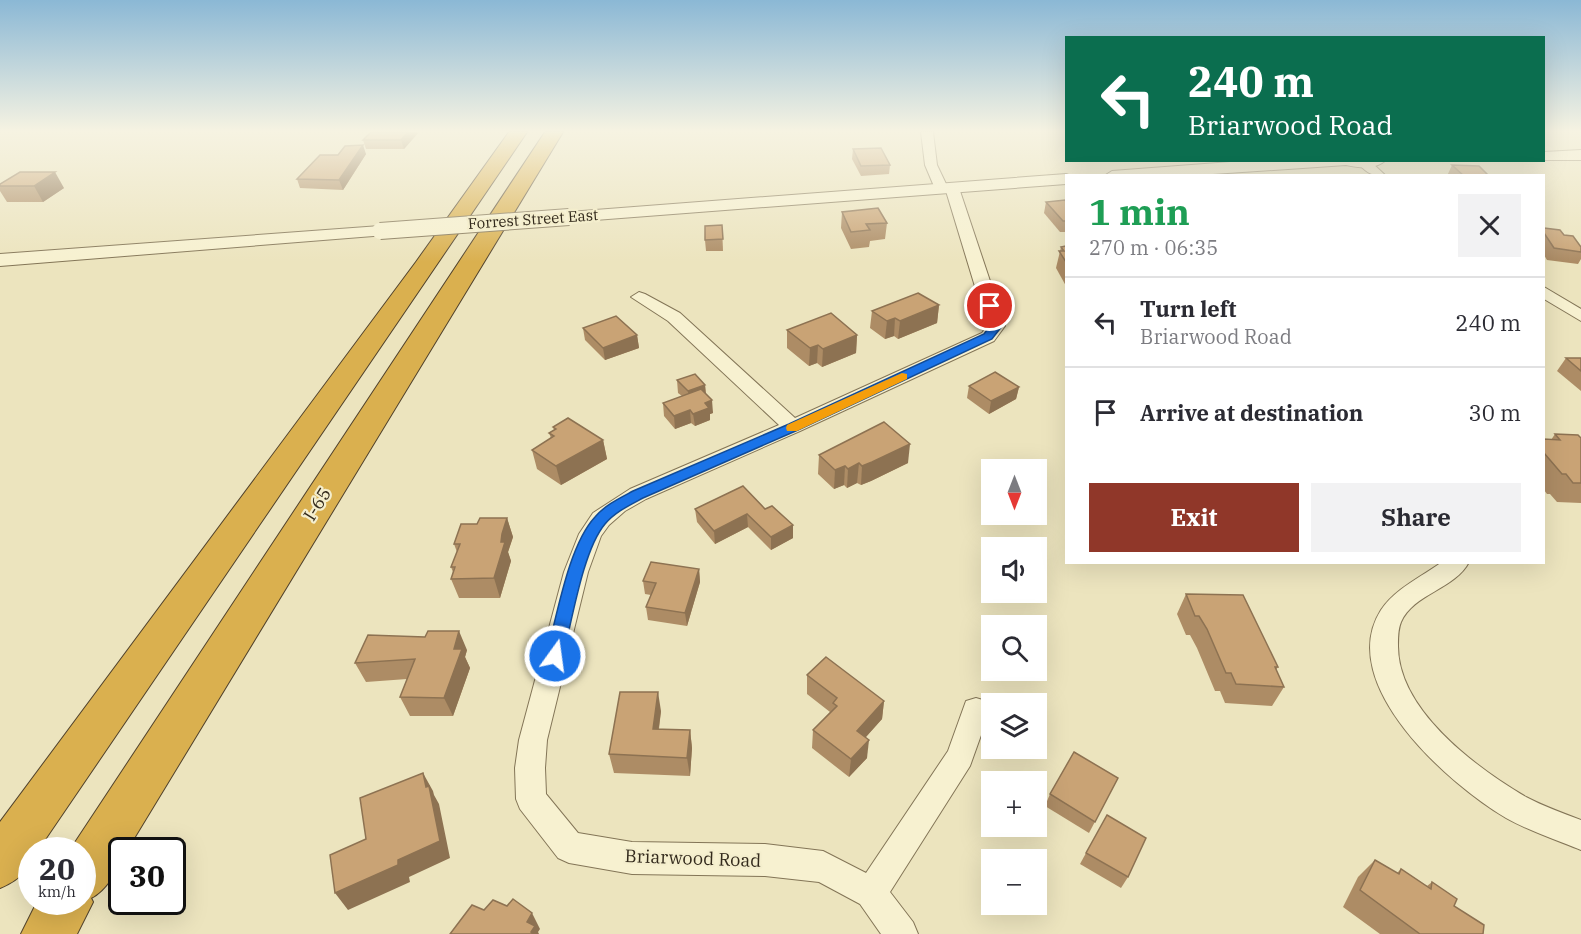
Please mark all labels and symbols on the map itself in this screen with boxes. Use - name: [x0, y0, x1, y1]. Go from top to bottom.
- street label: Forrest Street East: [467, 205, 599, 233]
- pin: [964, 280, 1015, 331]
- north arrow: [981, 459, 1047, 525]
- street label: I-65: [298, 483, 336, 525]
- position arrow: [523, 624, 587, 688]
- speed limit sign: 30: [108, 837, 186, 915]
- street label: Briarwood Road: [624, 844, 762, 872]

